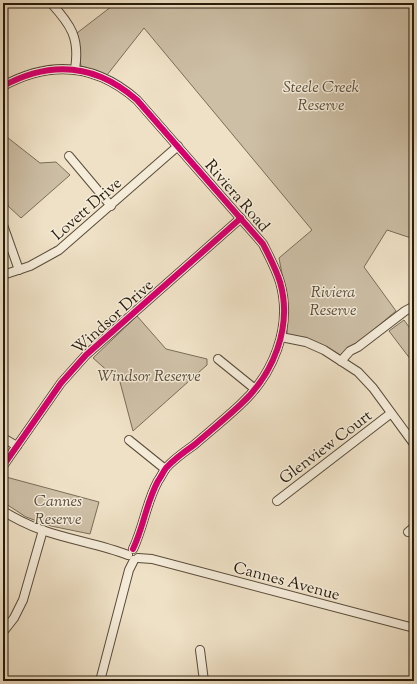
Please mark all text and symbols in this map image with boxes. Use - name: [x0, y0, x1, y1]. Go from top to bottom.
- park label: Steele Creek Reserve: [283, 77, 359, 118]
- street label: Riviera Road: [198, 156, 274, 238]
- street label: Lovett Drive: [48, 173, 128, 247]
- street label: Windsor Drive: [68, 275, 160, 361]
- park label: Riviera Reserve: [310, 282, 356, 323]
- park label: Windsor Reserve: [97, 366, 201, 389]
- street label: Glenview Court: [275, 405, 378, 491]
- park label: Cannes Reserve: [34, 491, 82, 532]
- street label: Cannes Avenue: [231, 557, 342, 608]

